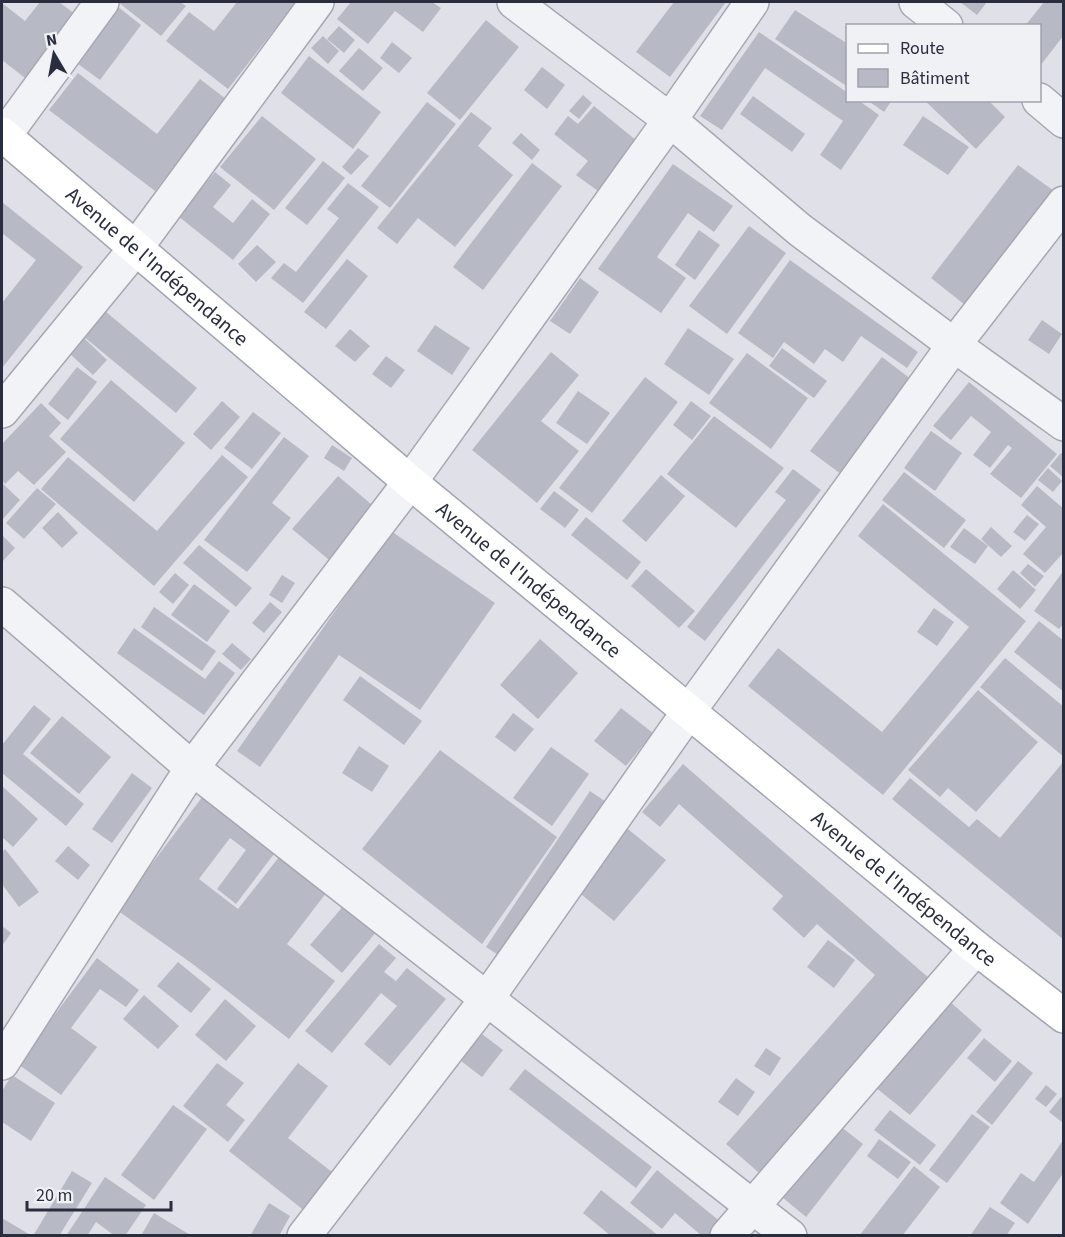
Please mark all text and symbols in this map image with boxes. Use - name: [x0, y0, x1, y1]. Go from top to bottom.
- north arrow: [24, 24, 84, 84]
- legend: [846, 24, 1041, 102]
- text: N: [44, 28, 59, 52]
- text: Route: [900, 36, 944, 61]
- text: Bâtiment: [900, 66, 970, 91]
- street label: Avenue de l'Indépendance: [59, 180, 255, 353]
- street label: Avenue de l'Indépendance: [430, 494, 628, 665]
- street label: Avenue de l'Indépendance: [805, 803, 1003, 974]
- scale bar: [27, 1174, 171, 1212]
- text: 20 m: [36, 1183, 72, 1208]

